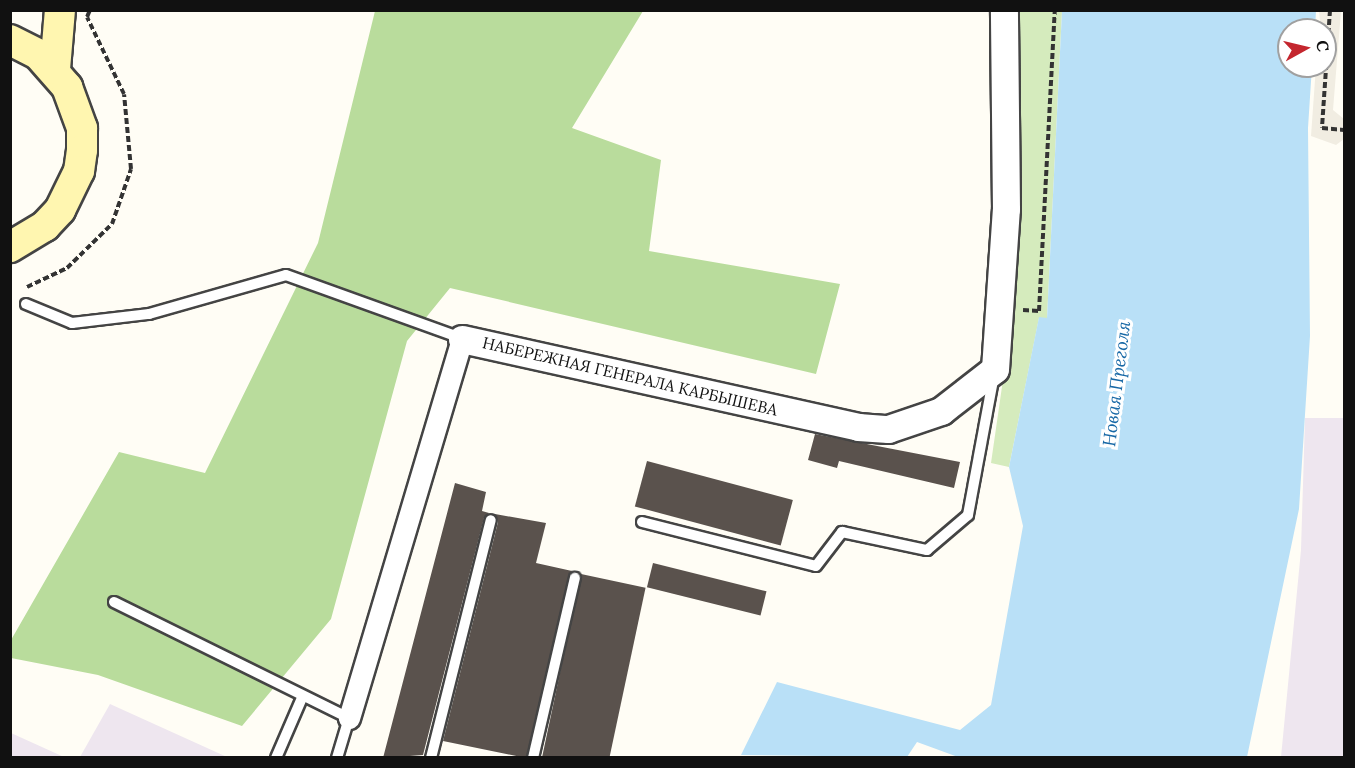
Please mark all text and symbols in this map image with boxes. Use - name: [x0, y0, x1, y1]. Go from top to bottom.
- north arrow: [1277, 18, 1337, 78]
- text: С: [1312, 39, 1334, 53]
- water label: Новая Преголя: [1099, 320, 1135, 448]
- street label: НАБЕРЕЖНАЯ ГЕНЕРАЛА КАРБЫШЕВА: [481, 333, 779, 419]

